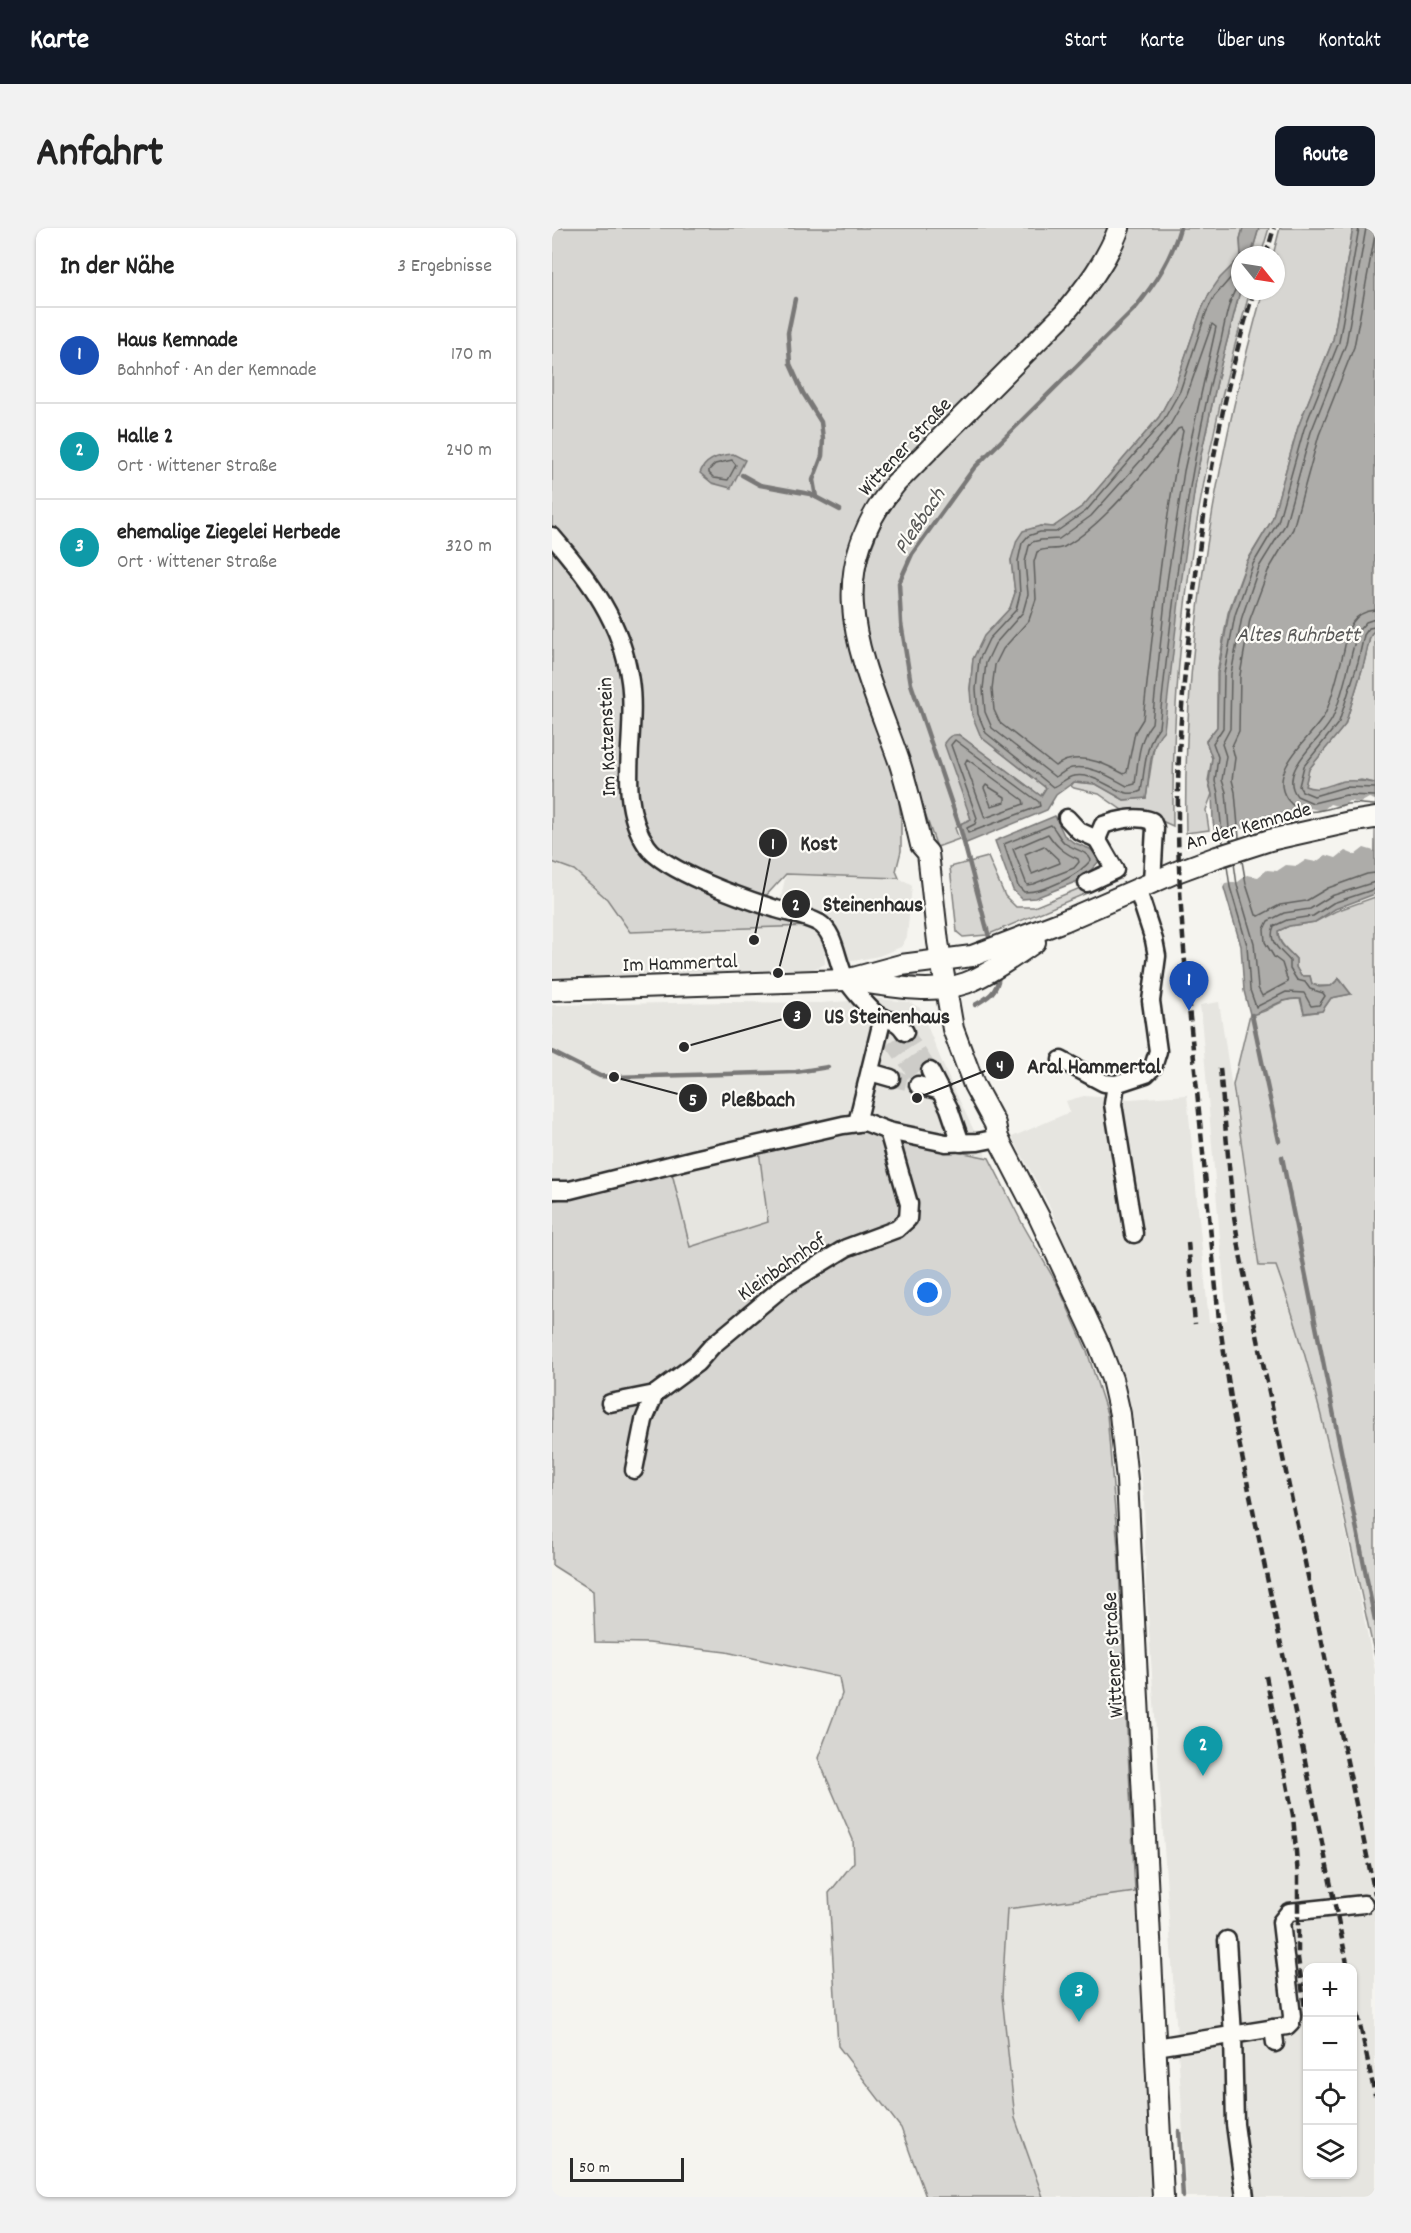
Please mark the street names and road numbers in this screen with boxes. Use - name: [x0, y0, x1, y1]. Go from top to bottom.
- street label: Wittener Straße: [852, 392, 960, 504]
- street label: Im Katzenstein: [592, 677, 626, 797]
- street label: An der Kemnade: [1182, 796, 1315, 860]
- street label: Im Hammertal: [622, 948, 738, 982]
- street label: Kleinbahnhof: [732, 1227, 834, 1310]
- street label: Wittener Straße: [1097, 1591, 1133, 1719]

